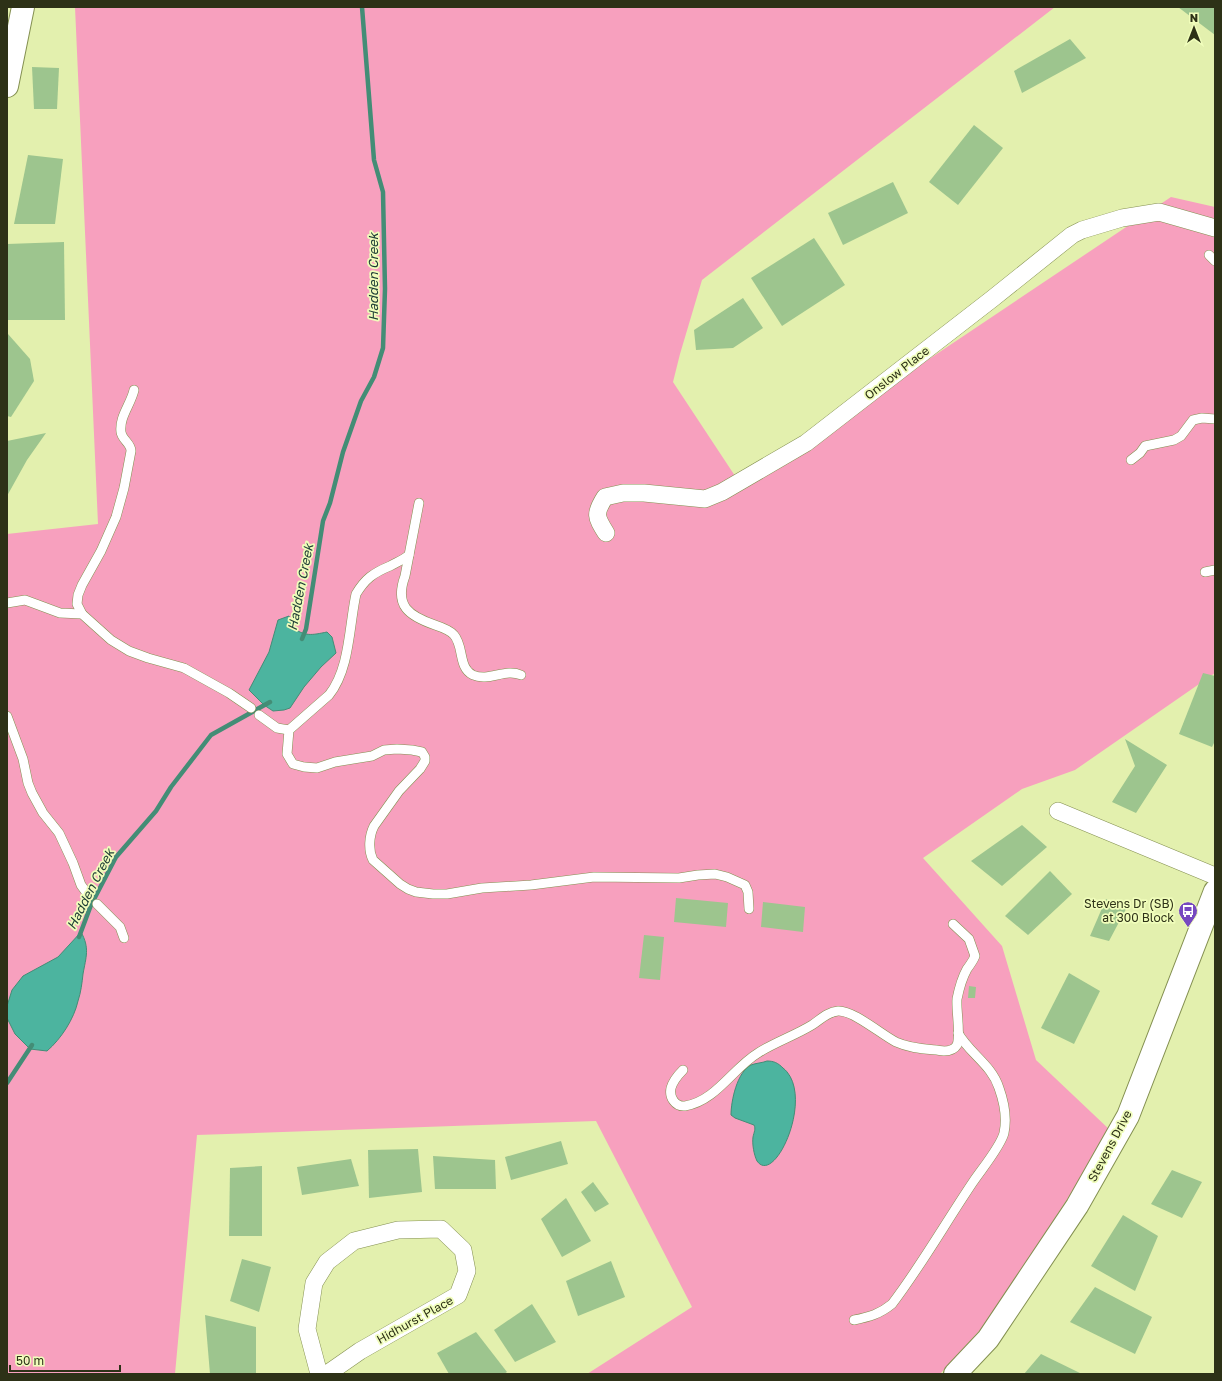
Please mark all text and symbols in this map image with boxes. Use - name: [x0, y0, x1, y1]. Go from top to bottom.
- north arrow: [1174, 8, 1214, 48]
- text: N: [1190, 11, 1198, 24]
- water label: Hadden Creek: [365, 231, 381, 321]
- street label: Onslow Place: [861, 343, 932, 403]
- water label: Hadden Creek: [284, 541, 317, 632]
- water label: Hadden Creek: [63, 845, 118, 932]
- place label: Stevens Dr (SB) at 300 Block: [1084, 896, 1174, 925]
- bus stop icon: Stevens Dr (SB) at 300 Block: [1177, 900, 1199, 928]
- street label: Stevens Drive: [1084, 1107, 1135, 1184]
- street label: Hidhurst Place: [374, 1292, 456, 1347]
- scale bar: [10, 1347, 120, 1373]
- text: 50 m: [16, 1353, 44, 1368]

